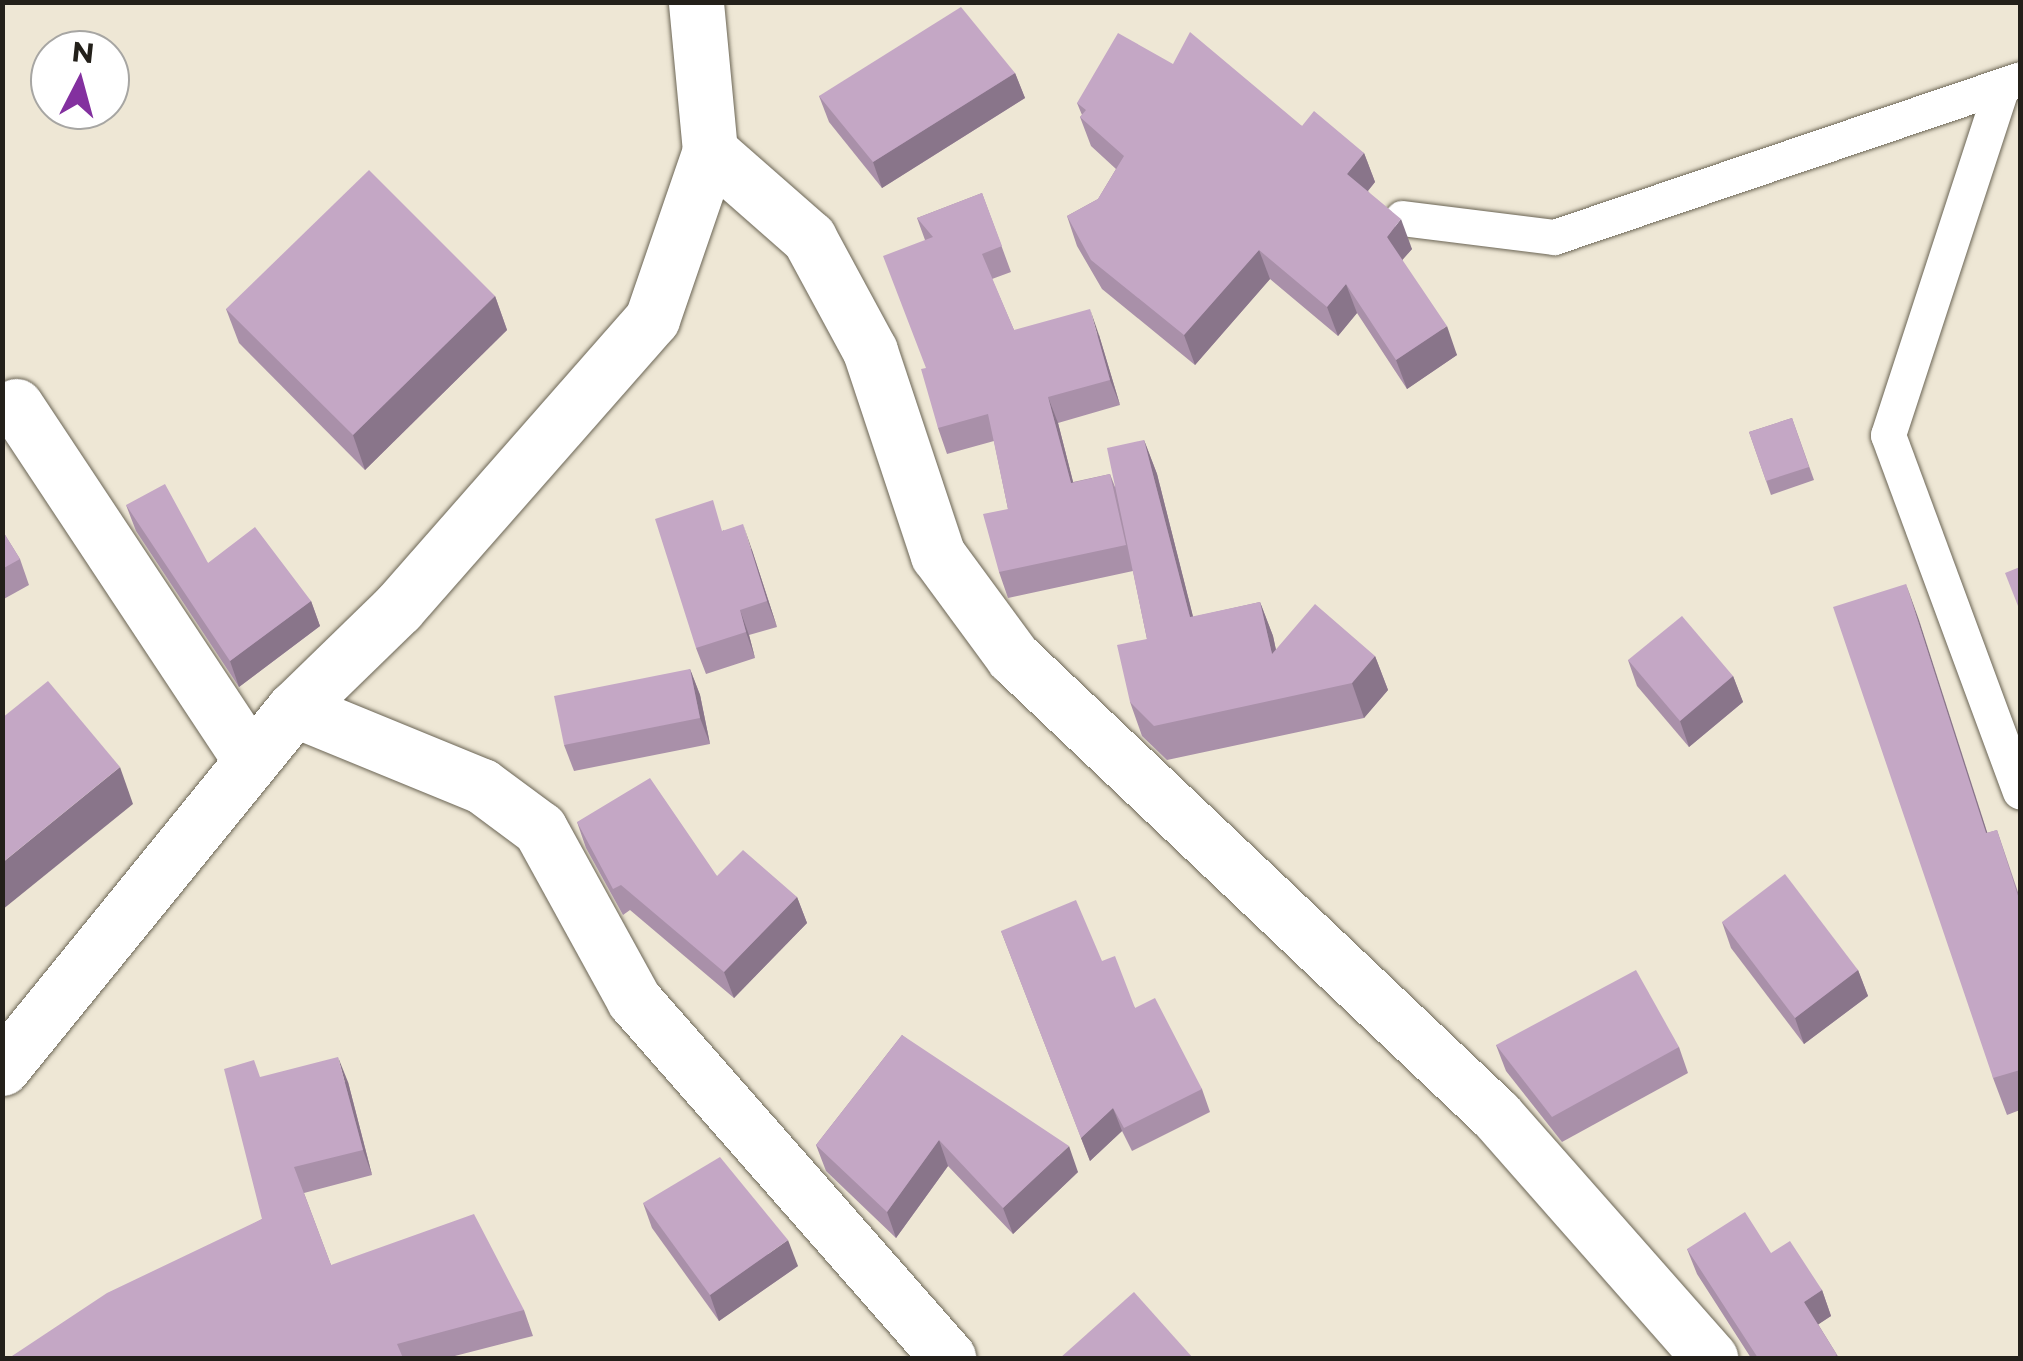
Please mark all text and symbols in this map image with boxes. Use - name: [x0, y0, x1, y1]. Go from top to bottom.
- north arrow: [30, 30, 130, 130]
- text: N: [70, 34, 96, 70]

